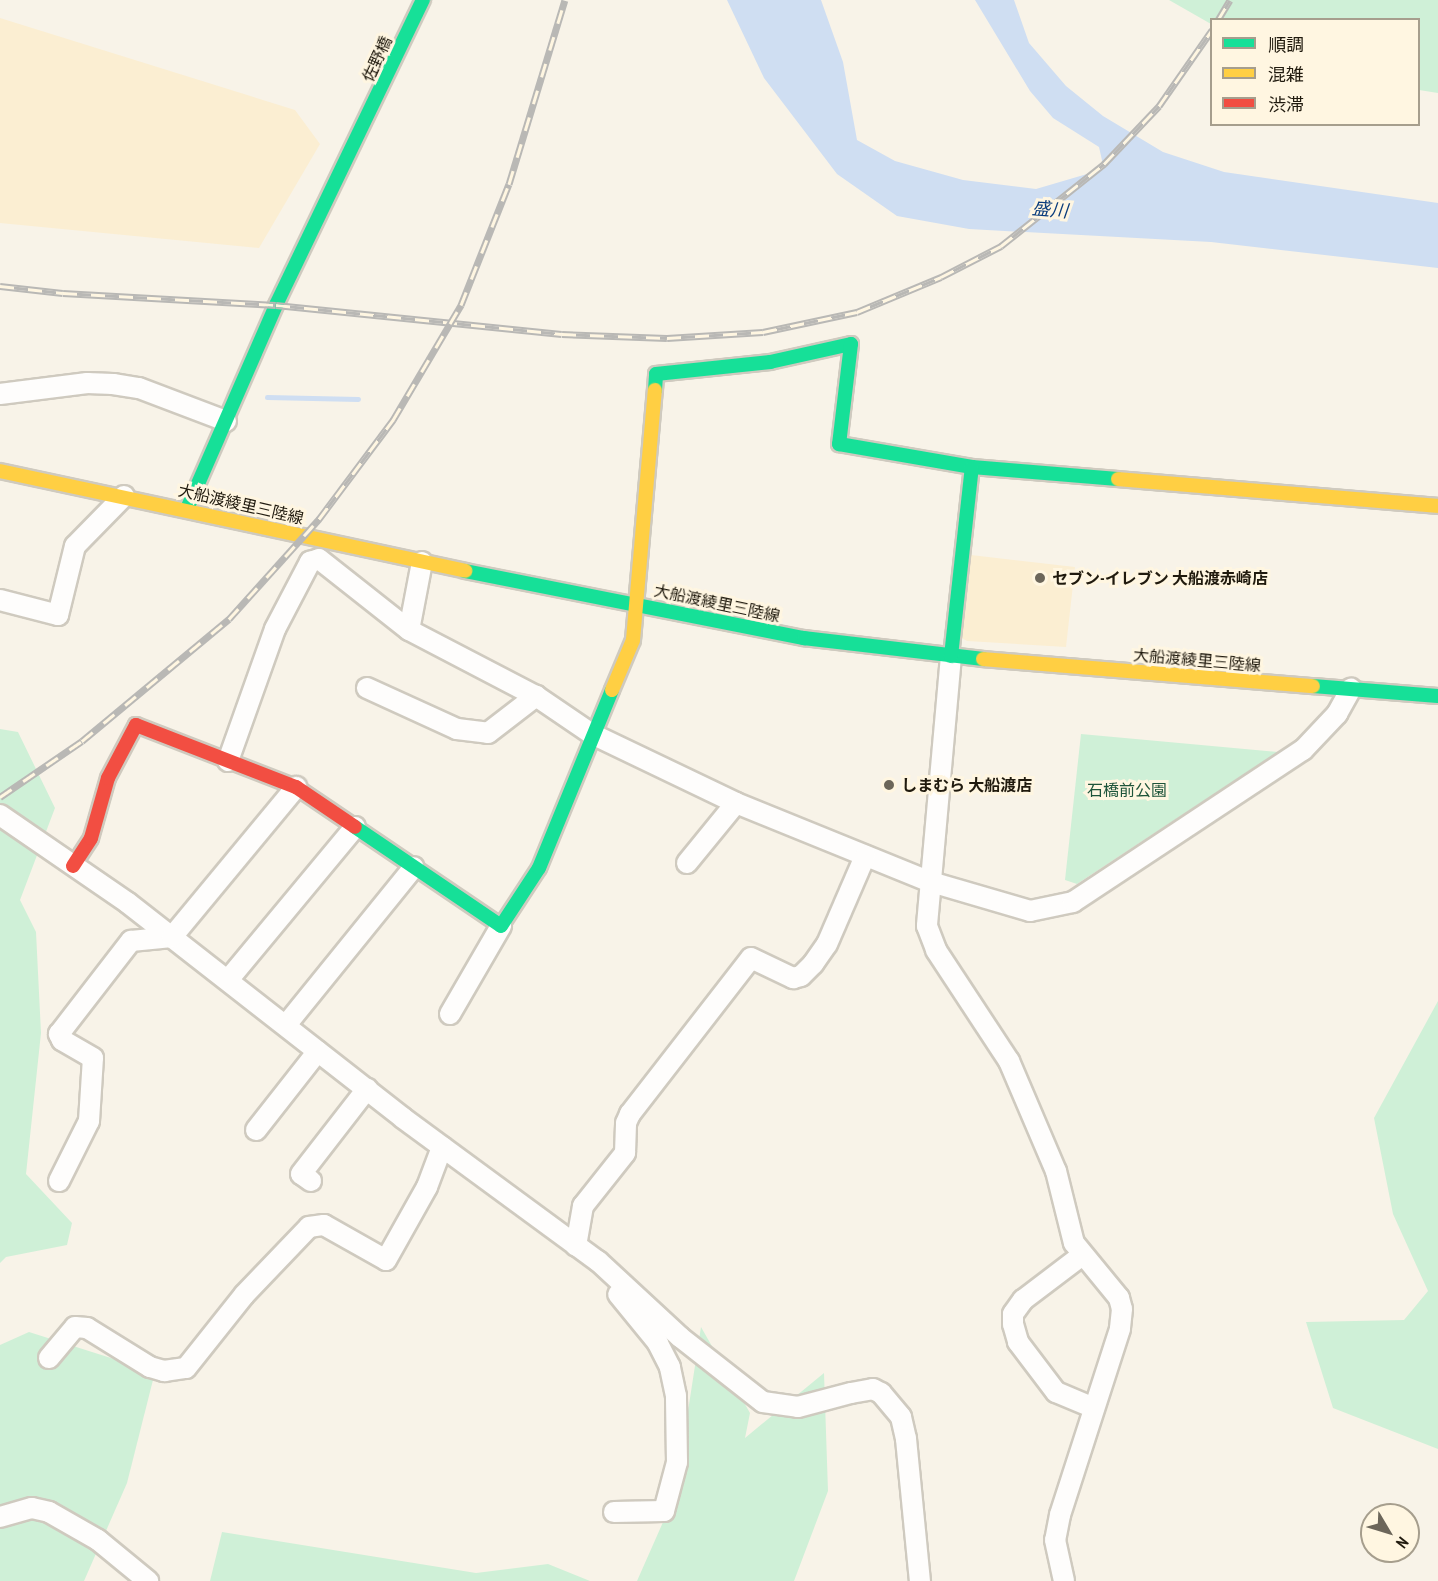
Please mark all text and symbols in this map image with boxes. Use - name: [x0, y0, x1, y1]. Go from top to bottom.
- legend: [1210, 18, 1420, 126]
- street label: 佐野橋: [358, 33, 396, 85]
- text: 順調: [1268, 33, 1304, 56]
- text: 混雑: [1268, 63, 1304, 86]
- text: 渋滞: [1268, 93, 1304, 116]
- water label: 盛川: [1031, 198, 1069, 222]
- street label: 大船渡綾里三陸線: [176, 480, 306, 528]
- place label: セブン-イレブン 大船渡赤崎店: [1052, 568, 1268, 588]
- marker: セブン-イレブン 大船渡赤崎店: [1033, 571, 1047, 585]
- street label: 大船渡綾里三陸線: [652, 580, 782, 626]
- street label: 大船渡綾里三陸線: [1132, 645, 1262, 675]
- place label: しまむら 大船渡店: [901, 775, 1032, 795]
- marker: しまむら 大船渡店: [882, 778, 896, 792]
- park label: 石橋前公園: [1087, 780, 1167, 800]
- north arrow: [1360, 1503, 1420, 1563]
- text: N: [1392, 1533, 1413, 1552]

